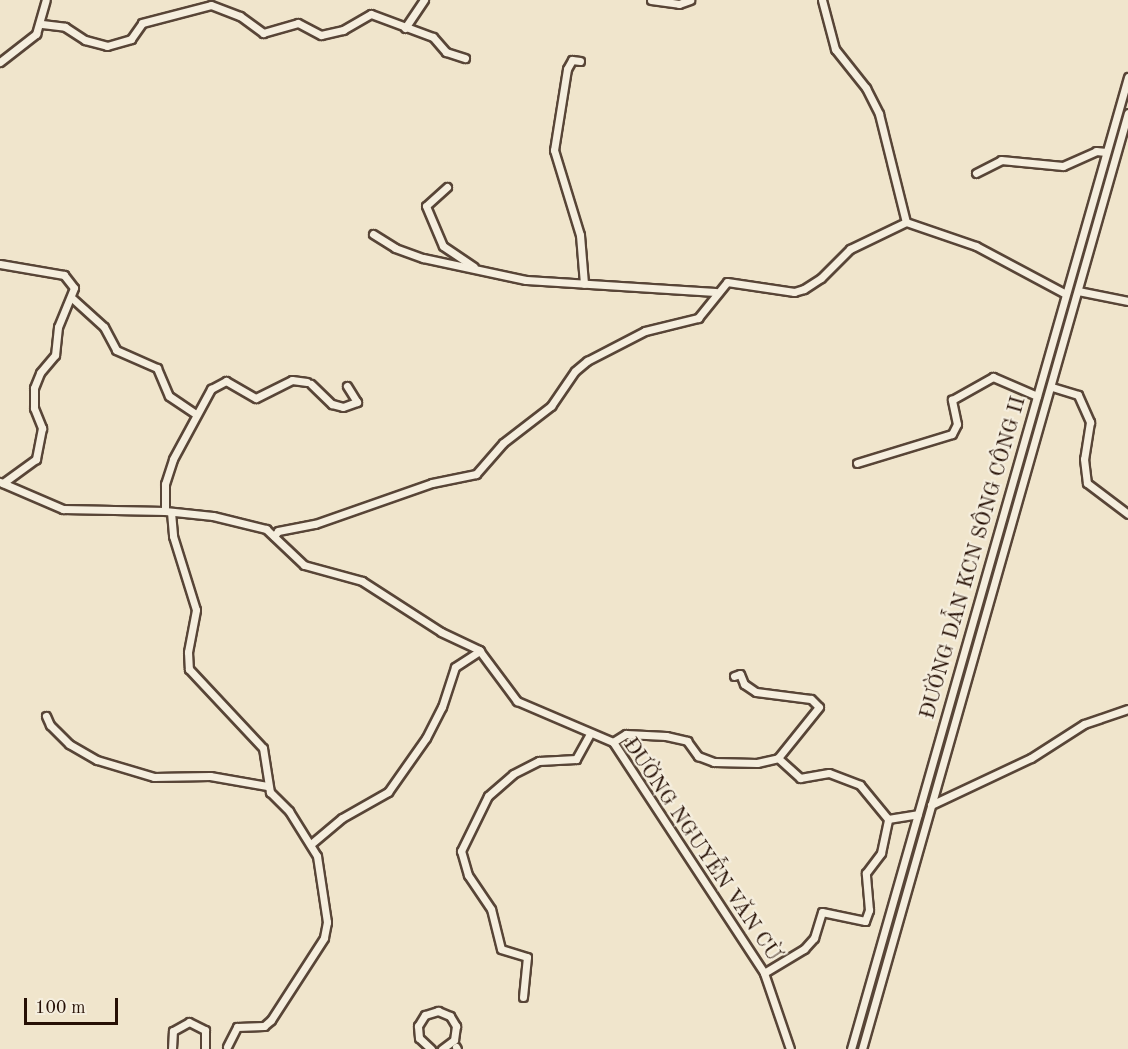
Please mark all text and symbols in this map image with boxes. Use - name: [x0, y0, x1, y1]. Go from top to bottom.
- street label: ĐƯỜNG DẪN KCN SÔNG CÔNG II: [916, 394, 1032, 722]
- street label: ĐƯỜNG NGUYỄN VĂN CỪ: [617, 733, 785, 967]
- scale bar: [27, 986, 122, 1024]
- text: 100 m: [35, 999, 86, 1017]

